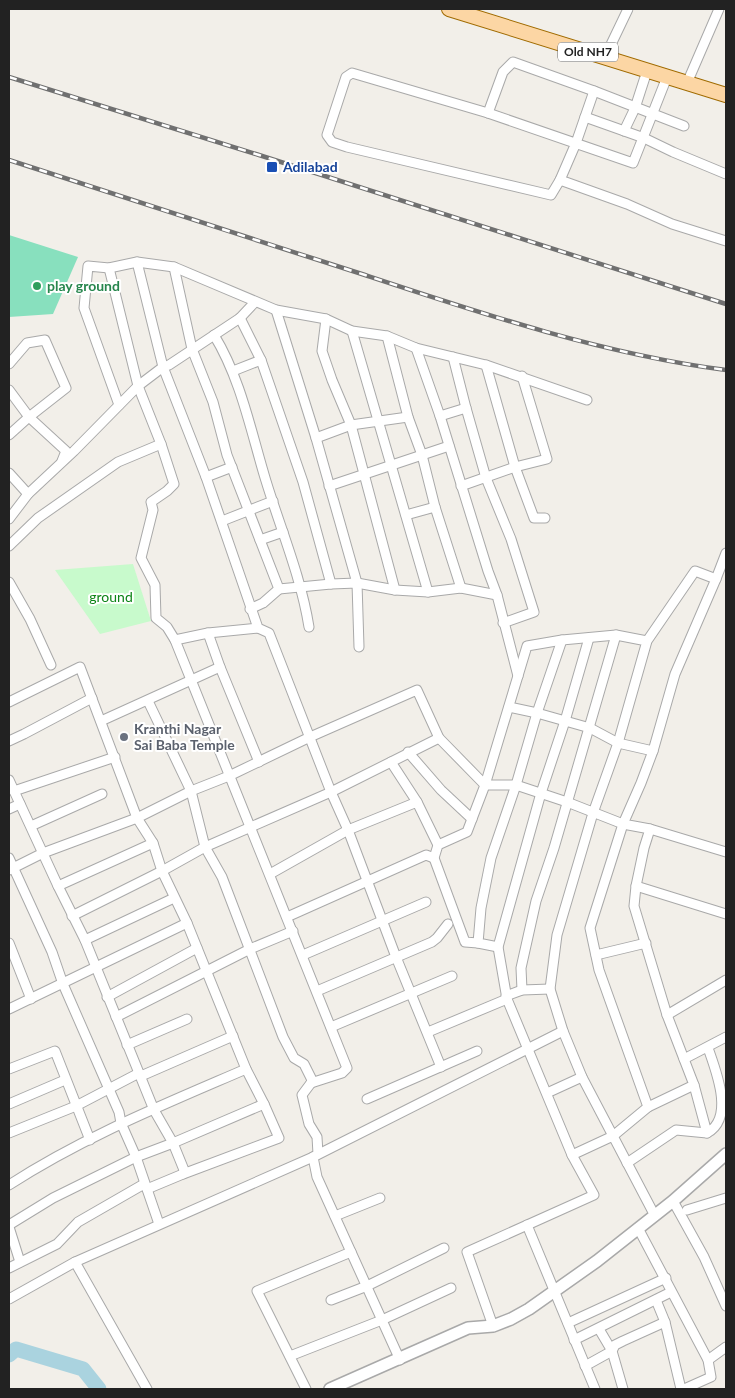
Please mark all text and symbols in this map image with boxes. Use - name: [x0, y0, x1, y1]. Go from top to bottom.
- road number: Old NH7: [558, 42, 618, 62]
- place label: Adilabad: [282, 158, 338, 175]
- marker: Adilabad: [265, 160, 279, 174]
- place label: play ground: [47, 277, 120, 294]
- marker: play ground: [31, 280, 43, 292]
- park label: ground: [89, 588, 133, 605]
- place label: Kranthi Nagar Sai Baba Temple: [134, 720, 235, 753]
- marker: Kranthi Nagar Sai Baba Temple: [118, 731, 130, 743]

